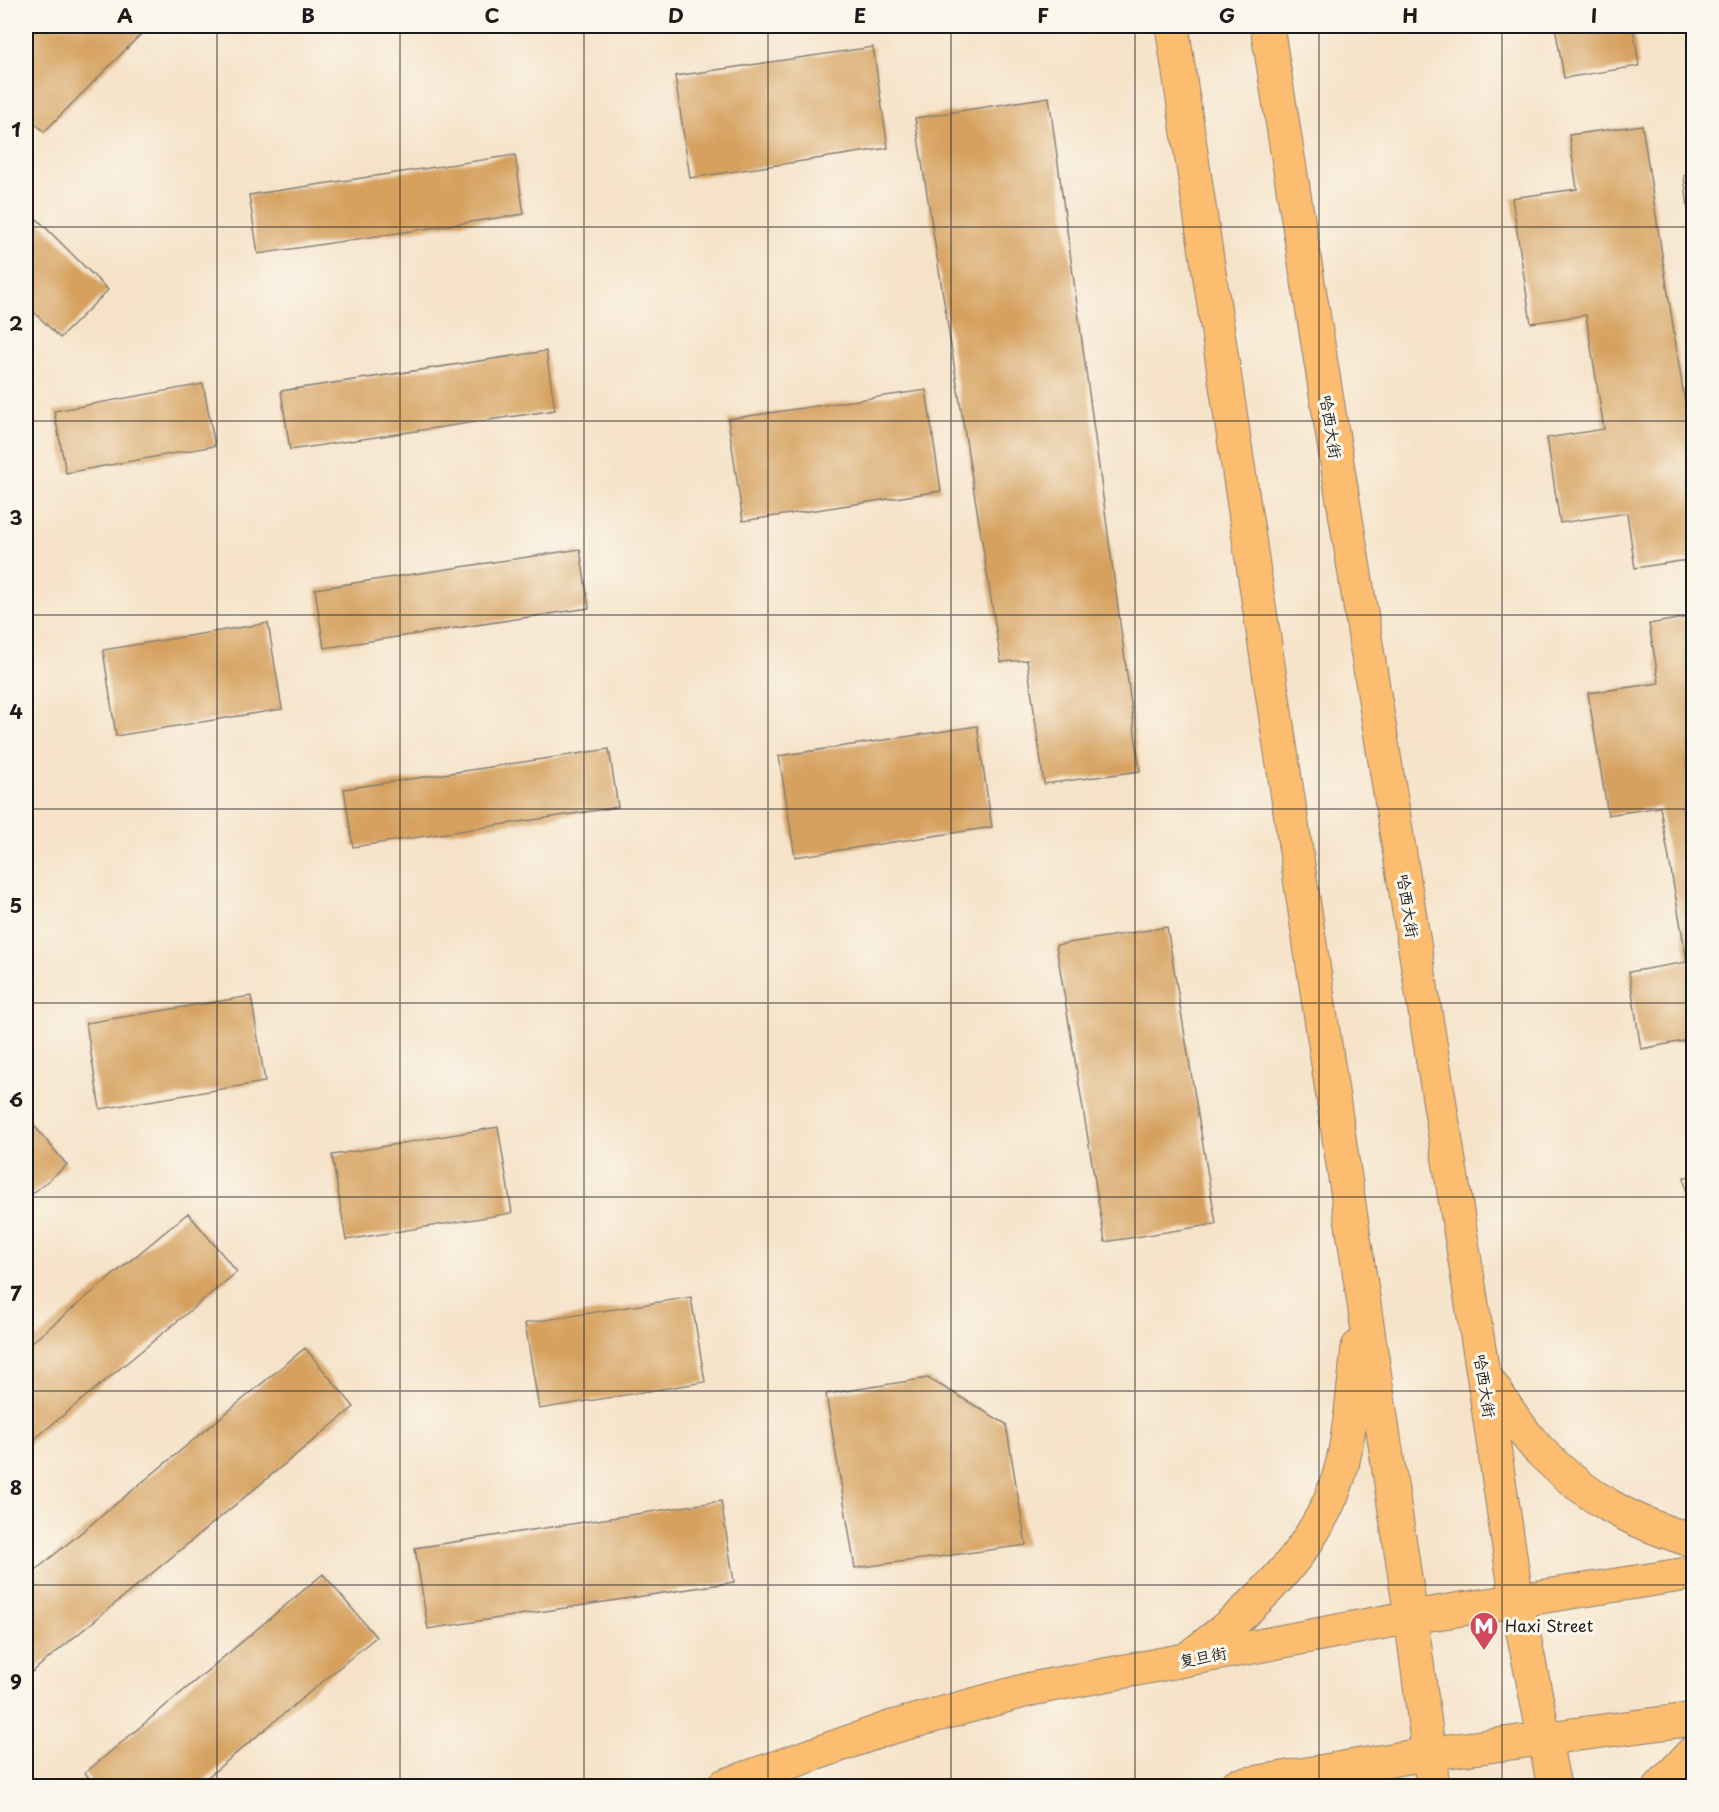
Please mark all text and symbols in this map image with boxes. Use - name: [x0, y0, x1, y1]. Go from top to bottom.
- text: A: [117, 0, 133, 30]
- text: B: [301, 0, 315, 30]
- text: C: [484, 0, 500, 30]
- text: D: [668, 0, 684, 30]
- text: E: [854, 0, 866, 30]
- text: F: [1037, 0, 1049, 30]
- text: G: [1219, 0, 1235, 30]
- text: H: [1402, 0, 1418, 30]
- text: I: [1591, 0, 1597, 30]
- text: 1: [11, 114, 21, 144]
- text: 2: [9, 308, 23, 338]
- street label: 哈西大街: [1315, 393, 1349, 460]
- text: 3: [9, 502, 23, 532]
- text: 4: [9, 696, 23, 726]
- street label: 哈西大街: [1392, 872, 1426, 939]
- text: 5: [10, 890, 22, 920]
- text: 6: [9, 1084, 23, 1114]
- text: 7: [10, 1278, 22, 1308]
- street label: 哈西大街: [1469, 1352, 1503, 1419]
- text: 8: [10, 1472, 22, 1502]
- metro station icon: Haxi Street: [1468, 1610, 1500, 1652]
- place label: Haxi Street: [1505, 1613, 1594, 1637]
- street label: 复旦街: [1177, 1640, 1229, 1672]
- text: 9: [10, 1666, 22, 1696]

